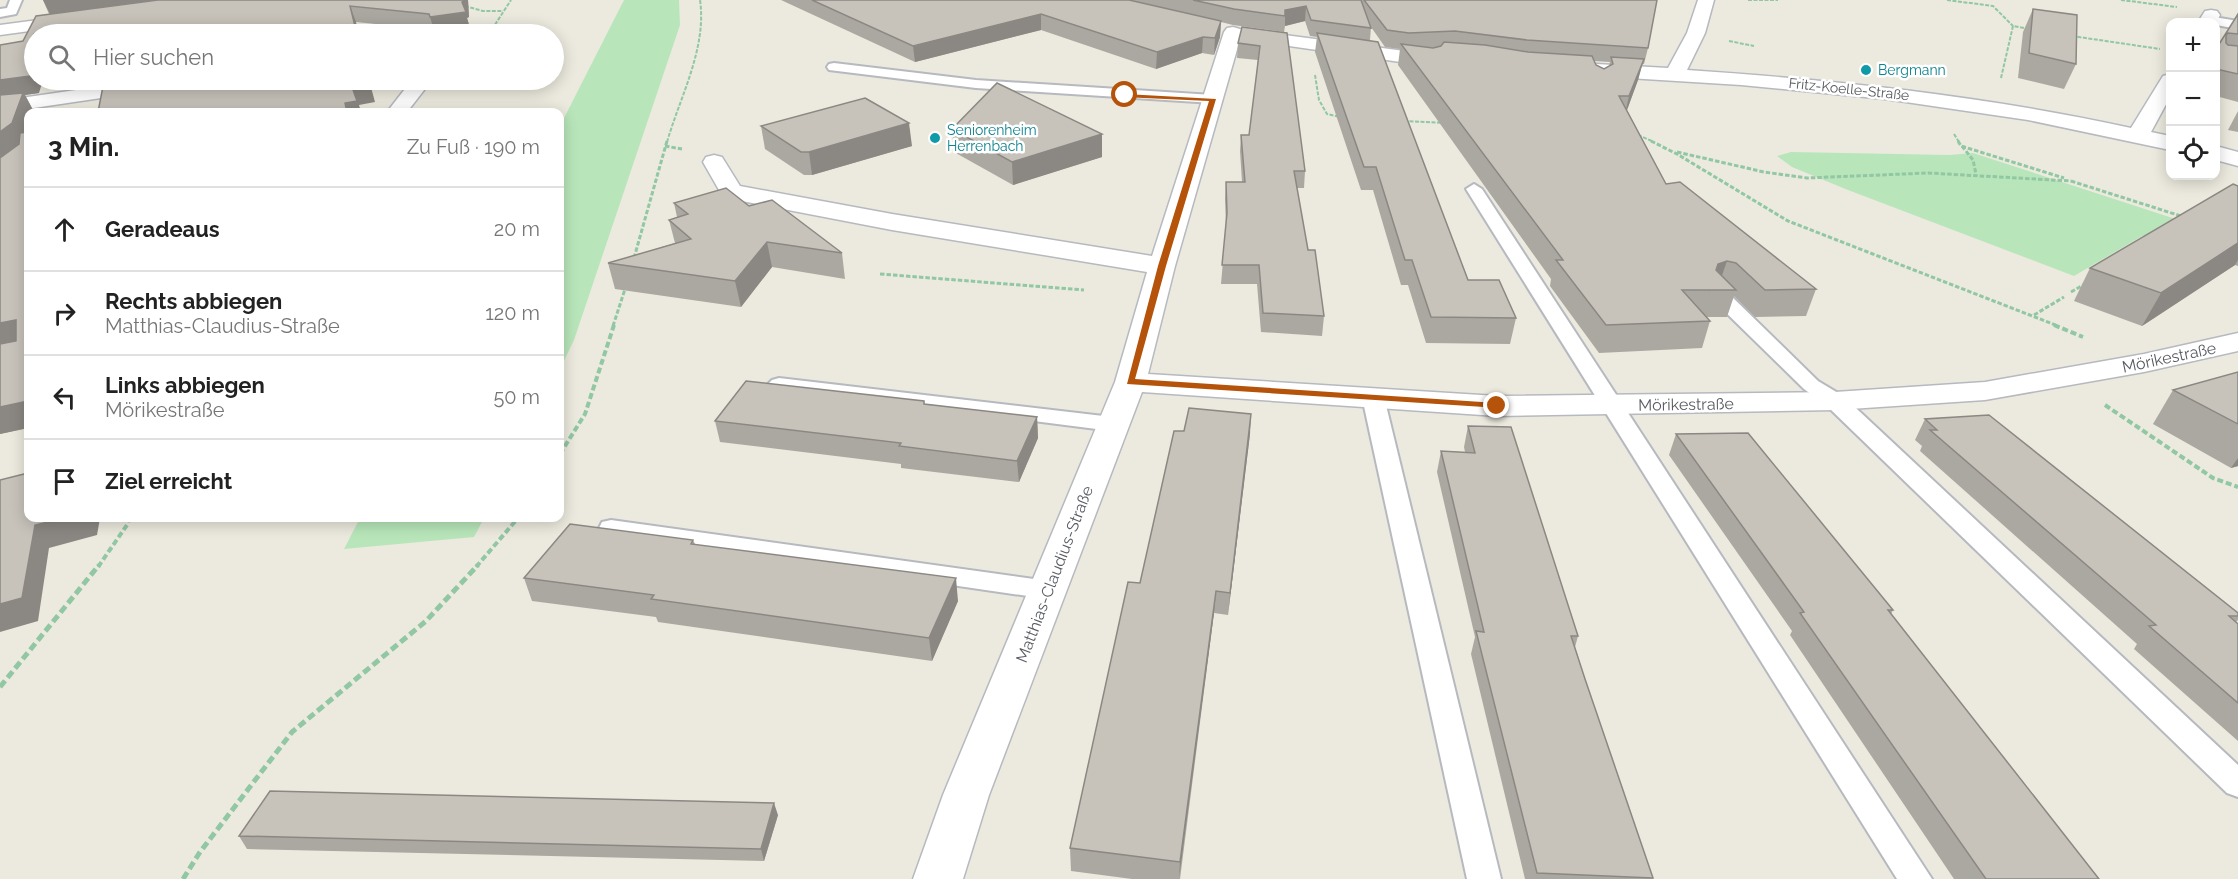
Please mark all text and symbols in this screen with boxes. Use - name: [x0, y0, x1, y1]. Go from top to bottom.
- map controls: [2166, 18, 2220, 180]
- button: +: [2166, 18, 2220, 72]
- search box: [24, 24, 564, 90]
- icon: search: [45, 41, 78, 74]
- text: Hier suchen: [93, 44, 214, 70]
- place label: Bergmann: [1878, 62, 1946, 78]
- marker: Bergmann: [1859, 63, 1873, 77]
- button: −: [2166, 72, 2220, 126]
- street label: Fritz-Koelle-Straße: [1788, 75, 1910, 103]
- route start: [1111, 81, 1137, 107]
- place label: Seniorenheim Herrenbach: [947, 122, 1037, 154]
- button: locate: [2166, 126, 2220, 180]
- marker: Seniorenheim Herrenbach: [928, 131, 942, 145]
- text: 3 Min.: [48, 132, 119, 162]
- text: Zu Fuß · 190 m: [407, 135, 540, 159]
- icon: ahead: [48, 213, 81, 246]
- text: Geradeaus: [105, 216, 220, 242]
- text: 20 m: [494, 217, 540, 241]
- text: Rechts abbiegen: [105, 288, 282, 314]
- icon: right: [48, 297, 81, 330]
- text: 120 m: [485, 301, 540, 325]
- text: Matthias-Claudius-Straße: [105, 314, 340, 338]
- street label: Mörikestraße: [2120, 338, 2218, 377]
- text: Links abbiegen: [105, 372, 265, 398]
- icon: left: [48, 381, 81, 414]
- text: 50 m: [493, 385, 540, 409]
- route end: [1483, 392, 1509, 418]
- street label: Mörikestraße: [1638, 394, 1734, 415]
- text: Mörikestraße: [105, 398, 224, 422]
- icon: arrive: [48, 465, 81, 498]
- text: Ziel erreicht: [105, 468, 232, 494]
- street label: Matthias-Claudius-Straße: [1012, 483, 1097, 665]

